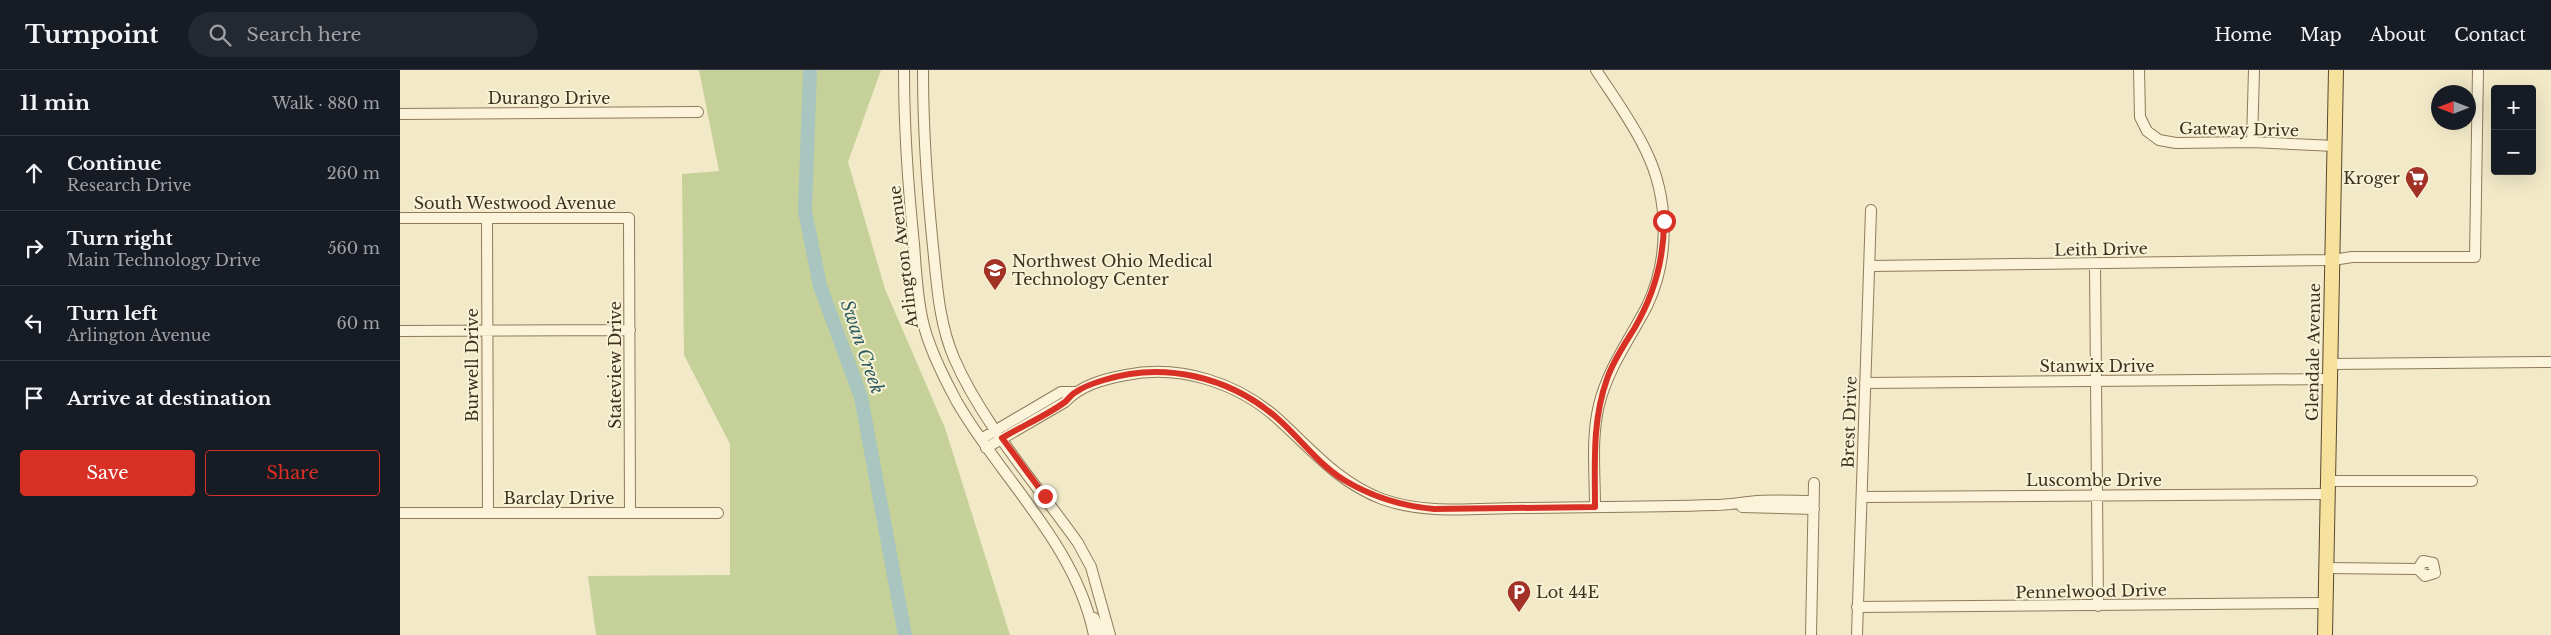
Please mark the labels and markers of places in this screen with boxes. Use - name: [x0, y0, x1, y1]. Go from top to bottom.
- supermarket icon: Kroger: [2404, 165, 2430, 199]
- place label: Kroger: [2343, 168, 2400, 188]
- place label: Northwest Ohio Medical Technology Center: [1012, 251, 1213, 289]
- school or university icon: Northwest Ohio Medical Technology Center: [982, 257, 1008, 291]
- parking icon: Lot 44E: [1506, 579, 1532, 613]
- place label: Lot 44E: [1536, 582, 1599, 602]

